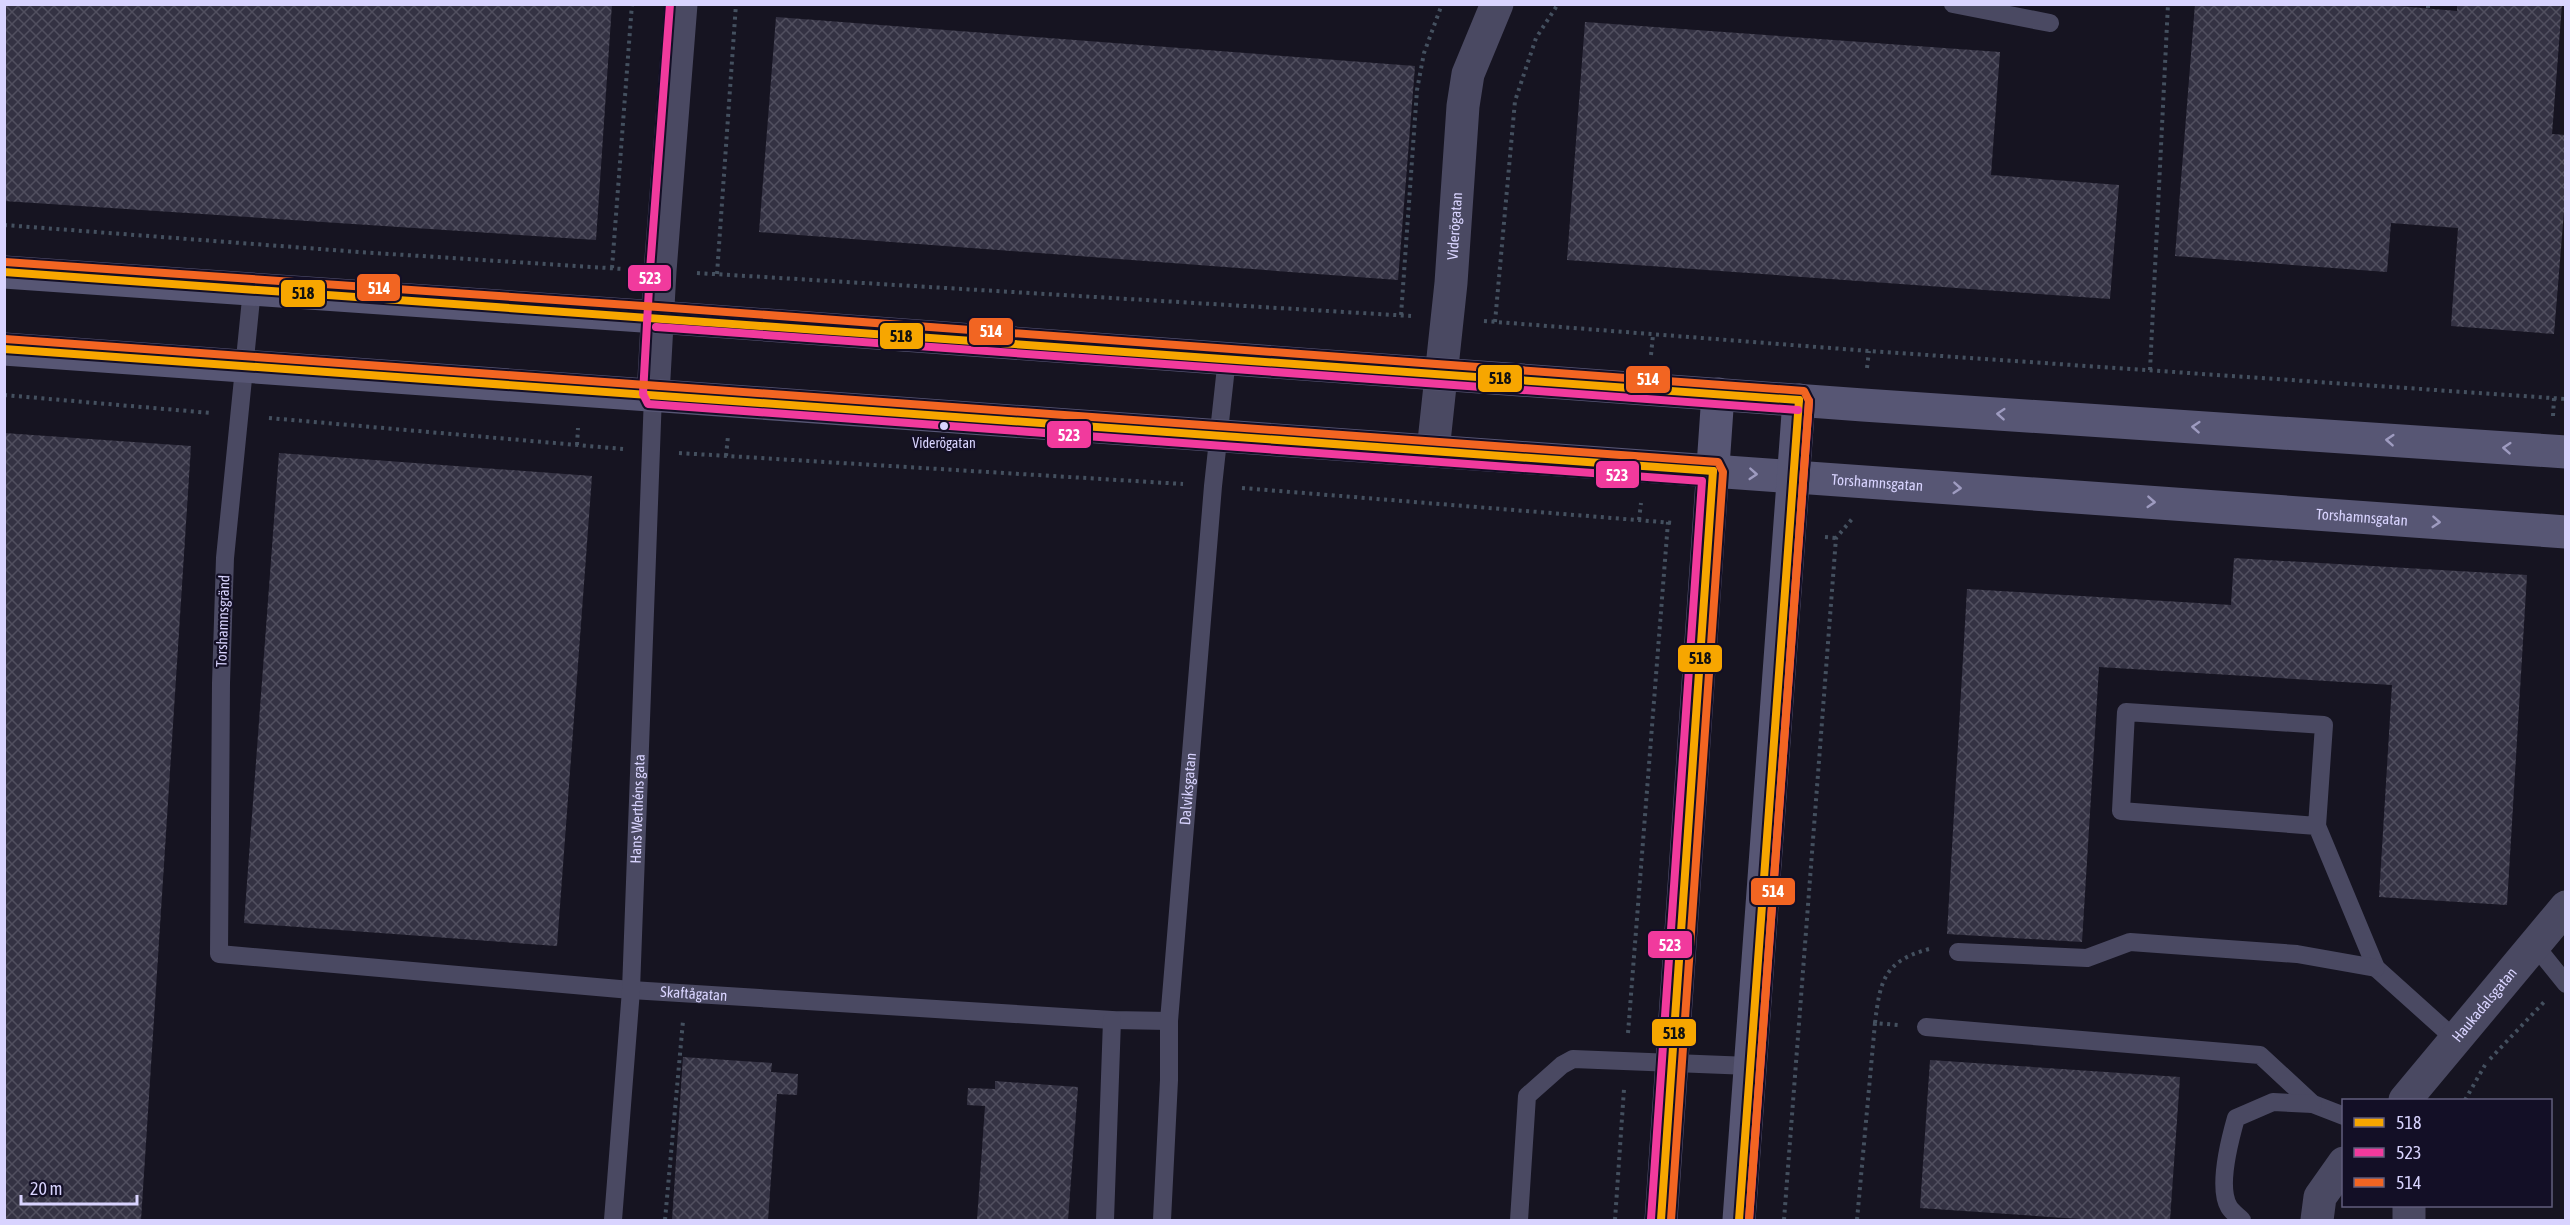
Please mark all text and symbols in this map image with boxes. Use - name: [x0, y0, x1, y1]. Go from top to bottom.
- street label: Viderögatan: [1444, 192, 1465, 261]
- line badge: 523: [627, 264, 672, 292]
- text: 523: [639, 269, 661, 287]
- line badge: 514: [356, 273, 401, 302]
- line badge: 518: [280, 279, 326, 308]
- text: 514: [368, 279, 391, 297]
- text: 518: [292, 284, 315, 302]
- line badge: 514: [968, 317, 1014, 346]
- line badge: 518: [879, 322, 924, 350]
- text: 514: [980, 322, 1003, 340]
- text: 518: [890, 327, 913, 345]
- line badge: 518: [1477, 364, 1523, 393]
- line badge: 514: [1625, 365, 1671, 394]
- text: 518: [1489, 369, 1512, 387]
- text: 514: [1637, 370, 1660, 388]
- one-way arrow: [1996, 408, 2005, 421]
- marker: Viderögatan: [938, 420, 950, 432]
- line badge: 523: [1046, 420, 1092, 449]
- one-way arrow: [2191, 421, 2200, 434]
- text: 523: [1058, 426, 1080, 444]
- one-way arrow: [2386, 434, 2395, 447]
- place label: Viderögatan: [912, 435, 976, 451]
- one-way arrow: [2503, 442, 2512, 455]
- line badge: 523: [1595, 460, 1640, 489]
- text: 523: [1606, 466, 1628, 484]
- one-way arrow: [1749, 467, 1758, 480]
- street label: Torshamnsgatan: [1831, 471, 1924, 494]
- one-way arrow: [1952, 481, 1961, 494]
- one-way arrow: [2147, 495, 2156, 508]
- street label: Torshamnsgatan: [2316, 505, 2408, 529]
- one-way arrow: [2431, 516, 2440, 529]
- street label: Torshamnsgränd: [212, 575, 233, 667]
- line badge: 518: [1677, 644, 1723, 673]
- text: 518: [1689, 649, 1712, 667]
- street label: Dalviksgatan: [1176, 752, 1199, 826]
- street label: Hans Werthéns gata: [627, 754, 648, 864]
- line badge: 514: [1750, 877, 1796, 906]
- text: 514: [1762, 882, 1785, 900]
- line badge: 523: [1647, 930, 1693, 959]
- text: 523: [1659, 936, 1681, 954]
- street label: Haukadalsgatan: [2448, 964, 2520, 1045]
- street label: Skaftågatan: [660, 983, 728, 1004]
- line badge: 518: [1651, 1018, 1697, 1047]
- text: 518: [1663, 1024, 1686, 1042]
- legend: [2342, 1099, 2552, 1207]
- text: 518: [2396, 1112, 2421, 1133]
- text: 523: [2396, 1142, 2421, 1163]
- scale bar: [21, 1168, 136, 1206]
- text: 514: [2396, 1172, 2421, 1193]
- text: 20 m: [30, 1178, 62, 1199]

